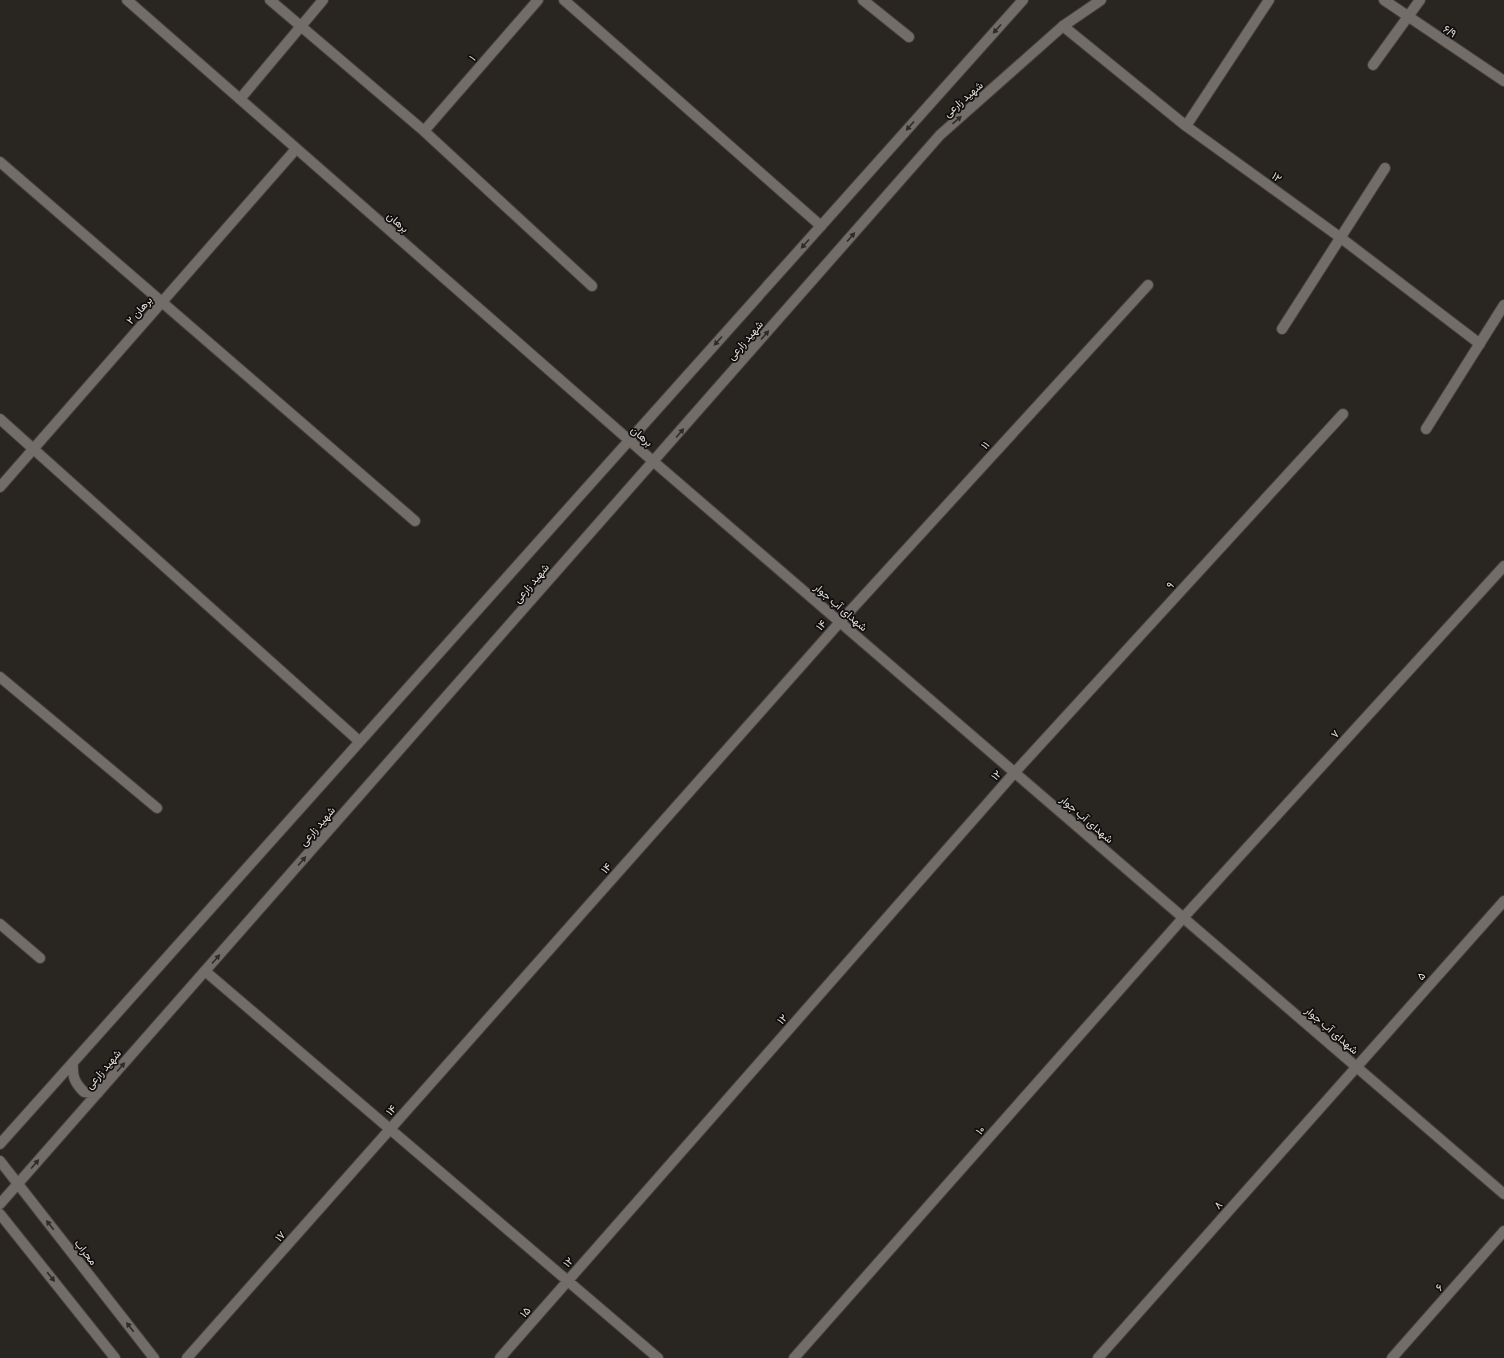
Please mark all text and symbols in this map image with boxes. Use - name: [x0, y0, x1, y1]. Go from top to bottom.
- street label: ۶/۹: [1441, 22, 1459, 40]
- one-way arrow: [992, 24, 1002, 34]
- street label: ۱: [466, 52, 478, 64]
- street label: شهید زارعی: [940, 78, 986, 120]
- one-way arrow: [952, 116, 962, 125]
- one-way arrow: [906, 121, 915, 131]
- street label: ۱۲: [1269, 169, 1285, 185]
- street label: برهان: [384, 209, 412, 235]
- one-way arrow: [846, 232, 856, 242]
- one-way arrow: [801, 239, 810, 249]
- street label: برهان ۲: [123, 293, 155, 327]
- street label: شهید زارعی: [724, 317, 766, 363]
- one-way arrow: [761, 330, 770, 340]
- one-way arrow: [714, 336, 723, 346]
- street label: برهان: [628, 423, 656, 449]
- one-way arrow: [675, 427, 684, 438]
- street label: ۱۱: [978, 438, 992, 452]
- street label: شهید زارعی: [510, 560, 552, 606]
- street label: ۹: [1163, 578, 1177, 592]
- street label: شهدای آب جوار: [811, 579, 871, 634]
- street label: ۱۴: [813, 617, 829, 633]
- street label: ۷: [1328, 727, 1343, 741]
- street label: ۱۲: [988, 767, 1004, 783]
- street label: شهدای آب جوار: [1057, 791, 1117, 846]
- street label: شهید زارعی: [296, 803, 338, 849]
- one-way arrow: [298, 856, 307, 866]
- street label: ۱۴: [598, 860, 614, 876]
- one-way arrow: [212, 953, 221, 964]
- street label: ۵: [1414, 969, 1428, 983]
- street label: شهدای آب جوار: [1302, 1002, 1362, 1057]
- street label: ۱۲: [774, 1011, 790, 1027]
- street label: شهید زارعی: [82, 1046, 124, 1092]
- one-way arrow: [116, 1062, 125, 1071]
- street label: ۱۴: [383, 1102, 399, 1118]
- street label: ۱۰: [972, 1122, 988, 1138]
- one-way arrow: [30, 1159, 40, 1169]
- street label: ۸: [1211, 1198, 1226, 1212]
- one-way arrow: [45, 1219, 54, 1230]
- street label: ۱۷: [272, 1227, 289, 1244]
- street label: محراب: [72, 1236, 101, 1268]
- street label: ۱۲: [560, 1254, 576, 1270]
- one-way arrow: [46, 1272, 55, 1283]
- street label: ۶: [1432, 1280, 1446, 1294]
- street label: ۱۵: [517, 1304, 533, 1320]
- one-way arrow: [125, 1322, 134, 1333]

